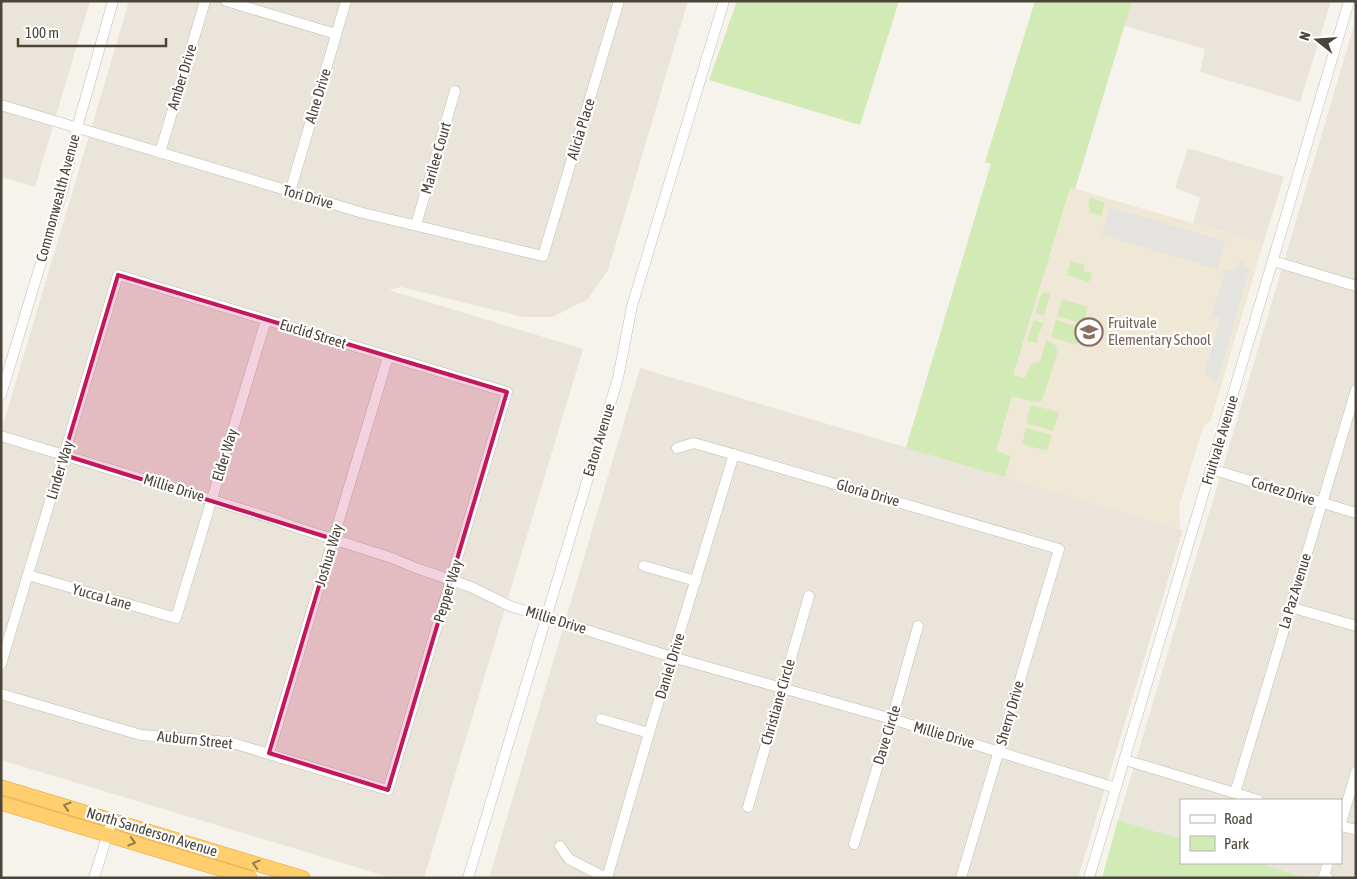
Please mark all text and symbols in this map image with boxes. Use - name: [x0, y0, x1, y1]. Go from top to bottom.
- scale bar: [18, 15, 165, 47]
- north arrow: [1292, 15, 1342, 65]
- text: 100 m: [25, 24, 59, 41]
- text: N: [1296, 30, 1313, 42]
- street label: Amber Drive: [164, 42, 200, 112]
- street label: Alne Drive: [301, 66, 334, 125]
- street label: Alicia Place: [563, 96, 598, 162]
- street label: Marilee Court: [417, 120, 454, 196]
- street label: Commonwealth Avenue: [32, 132, 83, 264]
- street label: Tori Drive: [281, 181, 336, 212]
- place label: Fruitvale Elementary School: [1108, 314, 1211, 348]
- street label: Euclid Street: [278, 315, 348, 352]
- school or university icon: Fruitvale Elementary School: [1074, 317, 1104, 347]
- street label: Fruitvale Avenue: [1198, 393, 1241, 487]
- street label: Eaton Avenue: [579, 401, 618, 478]
- street label: Elder Way: [208, 426, 241, 483]
- street label: Linder Way: [43, 438, 76, 501]
- street label: Millie Drive: [142, 470, 207, 505]
- street label: Cortez Drive: [1249, 473, 1317, 508]
- street label: Gloria Drive: [835, 475, 902, 510]
- street label: Joshua Way: [311, 522, 346, 588]
- street label: La Paz Avenue: [1275, 551, 1314, 631]
- street label: Pepper Way: [430, 557, 465, 624]
- street label: Yucca Lane: [71, 580, 134, 613]
- street label: Millie Drive: [524, 602, 589, 637]
- street label: Daniel Drive: [651, 631, 688, 701]
- street label: Christiane Circle: [757, 657, 798, 747]
- street label: Sherry Drive: [992, 678, 1027, 747]
- street label: Dave Circle: [869, 703, 904, 767]
- street label: Millie Drive: [912, 718, 977, 751]
- street label: Auburn Street: [157, 727, 234, 752]
- legend: [1180, 799, 1342, 864]
- one-way arrow: [64, 802, 72, 812]
- street label: North Sanderson Avenue: [85, 804, 220, 860]
- text: Road: [1224, 810, 1253, 827]
- text: Park: [1224, 835, 1249, 852]
- one-way arrow: [127, 837, 135, 847]
- one-way arrow: [253, 859, 261, 869]

